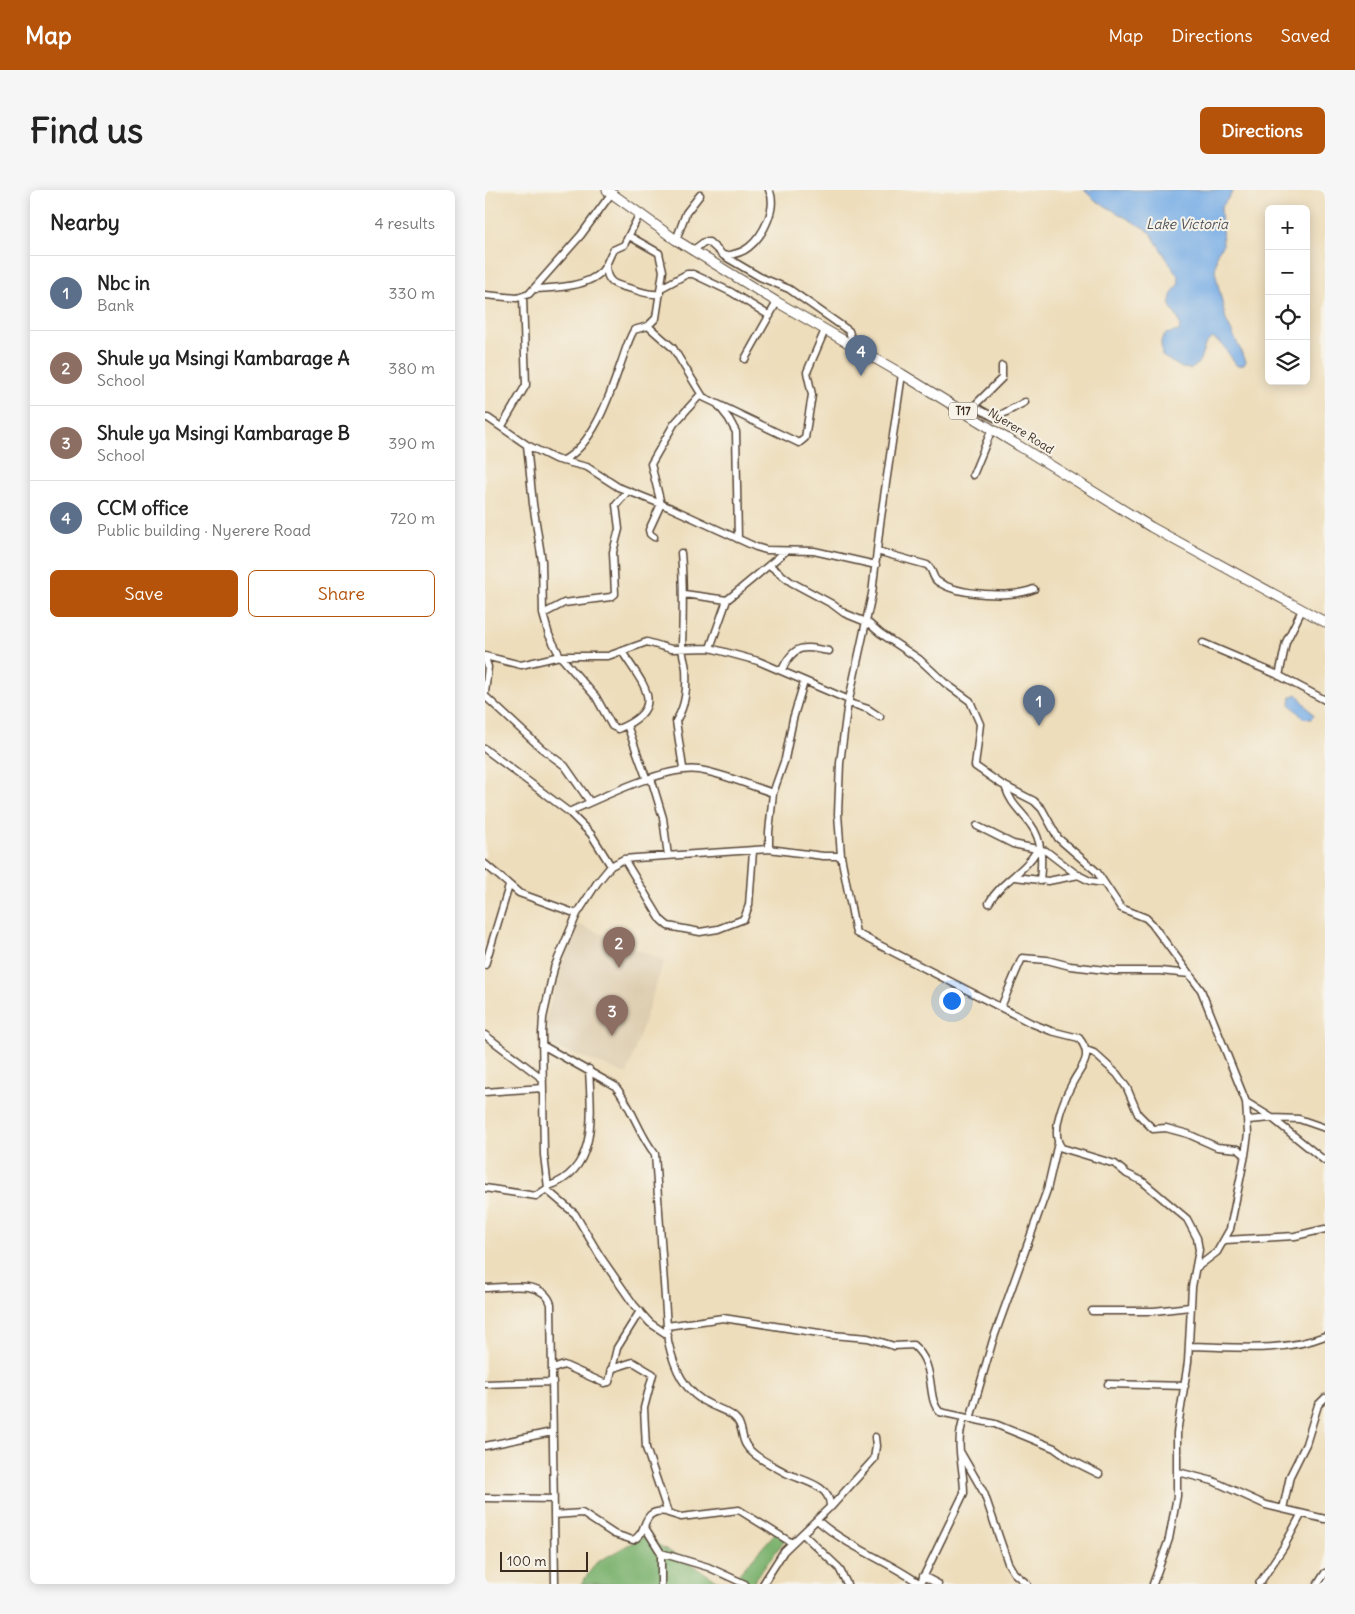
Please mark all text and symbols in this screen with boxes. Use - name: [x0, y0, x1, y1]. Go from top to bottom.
- text: Map: [25, 20, 72, 50]
- text: Map: [1108, 24, 1143, 47]
- text: Directions: [1171, 24, 1253, 47]
- text: Saved: [1281, 24, 1330, 47]
- button: Directions: [1200, 107, 1325, 154]
- text: Find us: [30, 108, 143, 152]
- map controls: [1265, 205, 1310, 385]
- button: +: [1265, 205, 1310, 250]
- text: Nearby: [50, 209, 120, 236]
- text: 4 results: [374, 213, 435, 233]
- water label: Lake Victoria: [1146, 215, 1229, 233]
- button: −: [1265, 250, 1310, 295]
- text: Nbc in: [97, 271, 150, 295]
- text: 1: [63, 283, 69, 303]
- text: 330 m: [388, 283, 435, 303]
- text: Bank: [97, 295, 134, 315]
- button: locate: [1265, 295, 1310, 340]
- pin: 4: [845, 335, 877, 376]
- button: layers: [1265, 340, 1310, 385]
- text: Shule ya Msingi Kambarage A: [97, 346, 350, 370]
- text: 2: [62, 358, 70, 378]
- text: 380 m: [388, 358, 435, 378]
- text: School: [97, 370, 145, 390]
- road number: T17: [949, 402, 977, 420]
- street label: Nyerere Road: [986, 404, 1057, 457]
- text: Shule ya Msingi Kambarage B: [97, 421, 350, 445]
- text: 3: [61, 433, 71, 453]
- text: 390 m: [388, 433, 435, 453]
- text: School: [97, 445, 145, 465]
- text: CCM office: [97, 496, 188, 520]
- text: 4: [61, 508, 71, 528]
- text: 720 m: [390, 508, 435, 528]
- text: Public building · Nyerere Road: [97, 520, 311, 540]
- button: Save: [50, 570, 238, 617]
- button: Share: [248, 570, 435, 617]
- pin: 1: [1023, 685, 1055, 726]
- pin: 2: [603, 927, 635, 968]
- your location: [939, 988, 965, 1014]
- pin: 3: [596, 995, 628, 1036]
- scale bar: [500, 1549, 587, 1572]
- text: 100 m: [507, 1552, 547, 1570]

